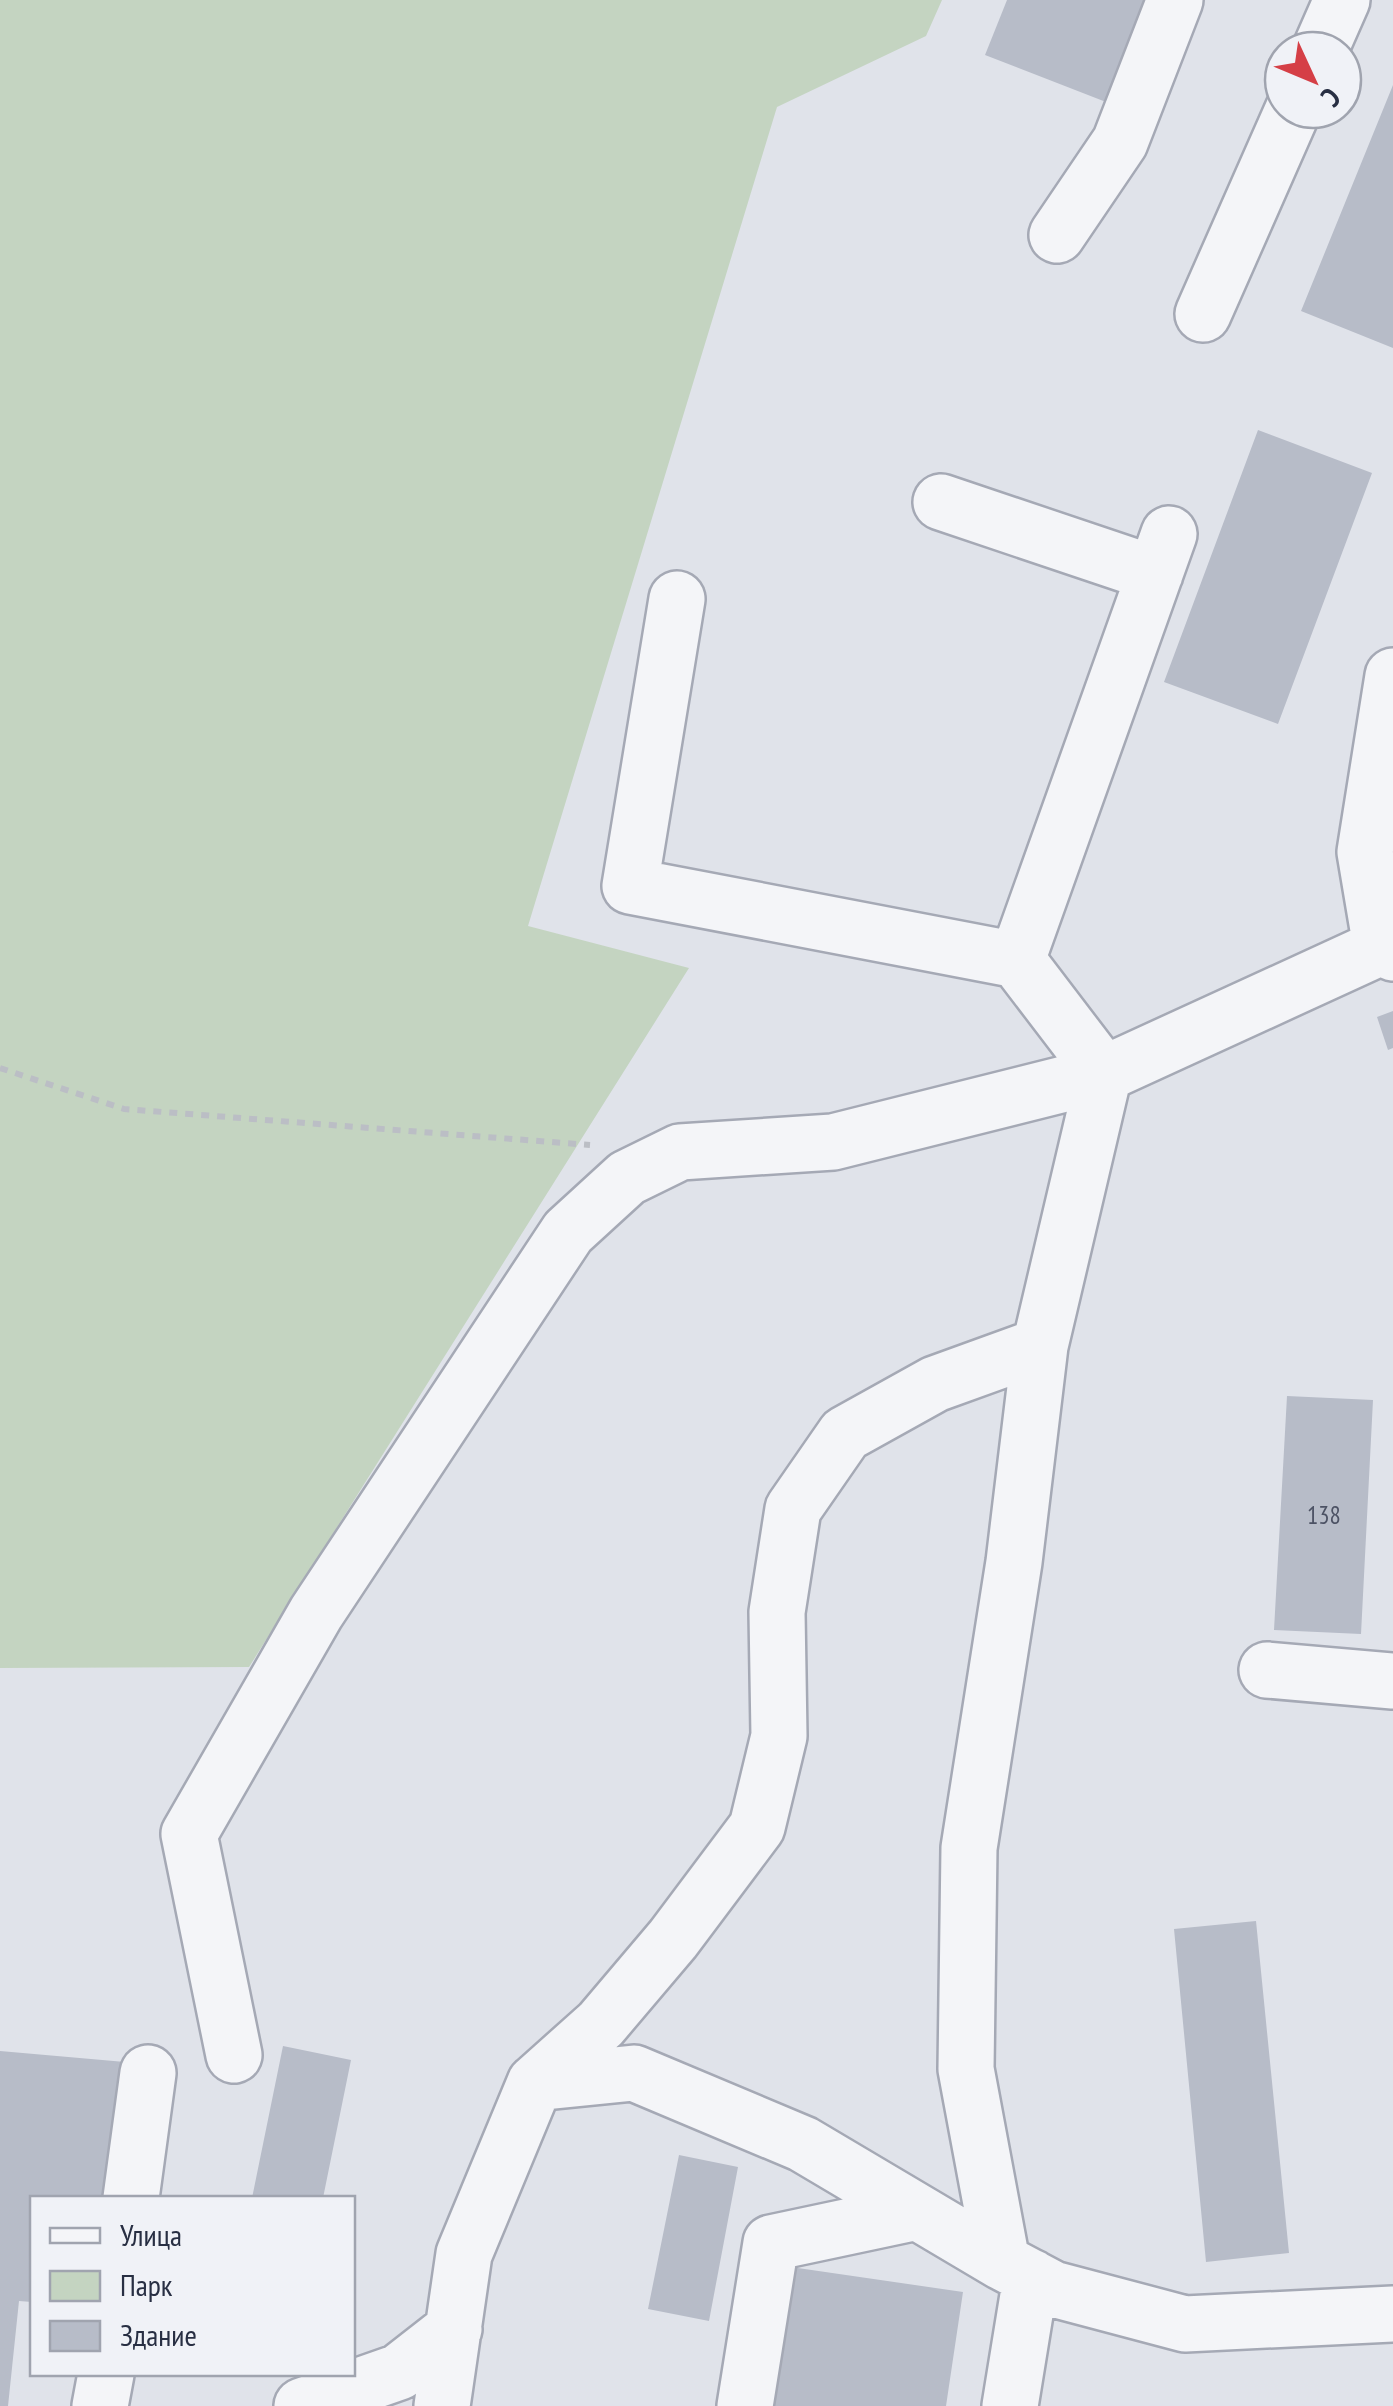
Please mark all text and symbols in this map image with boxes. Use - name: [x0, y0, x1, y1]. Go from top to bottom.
- north arrow: [1263, 30, 1363, 130]
- text: С: [1313, 80, 1349, 115]
- house number: 138: [1307, 1499, 1341, 1531]
- legend: [30, 2196, 355, 2376]
- text: Улица: [120, 2215, 182, 2254]
- text: Парк: [120, 2265, 173, 2304]
- text: Здание: [120, 2315, 197, 2354]

